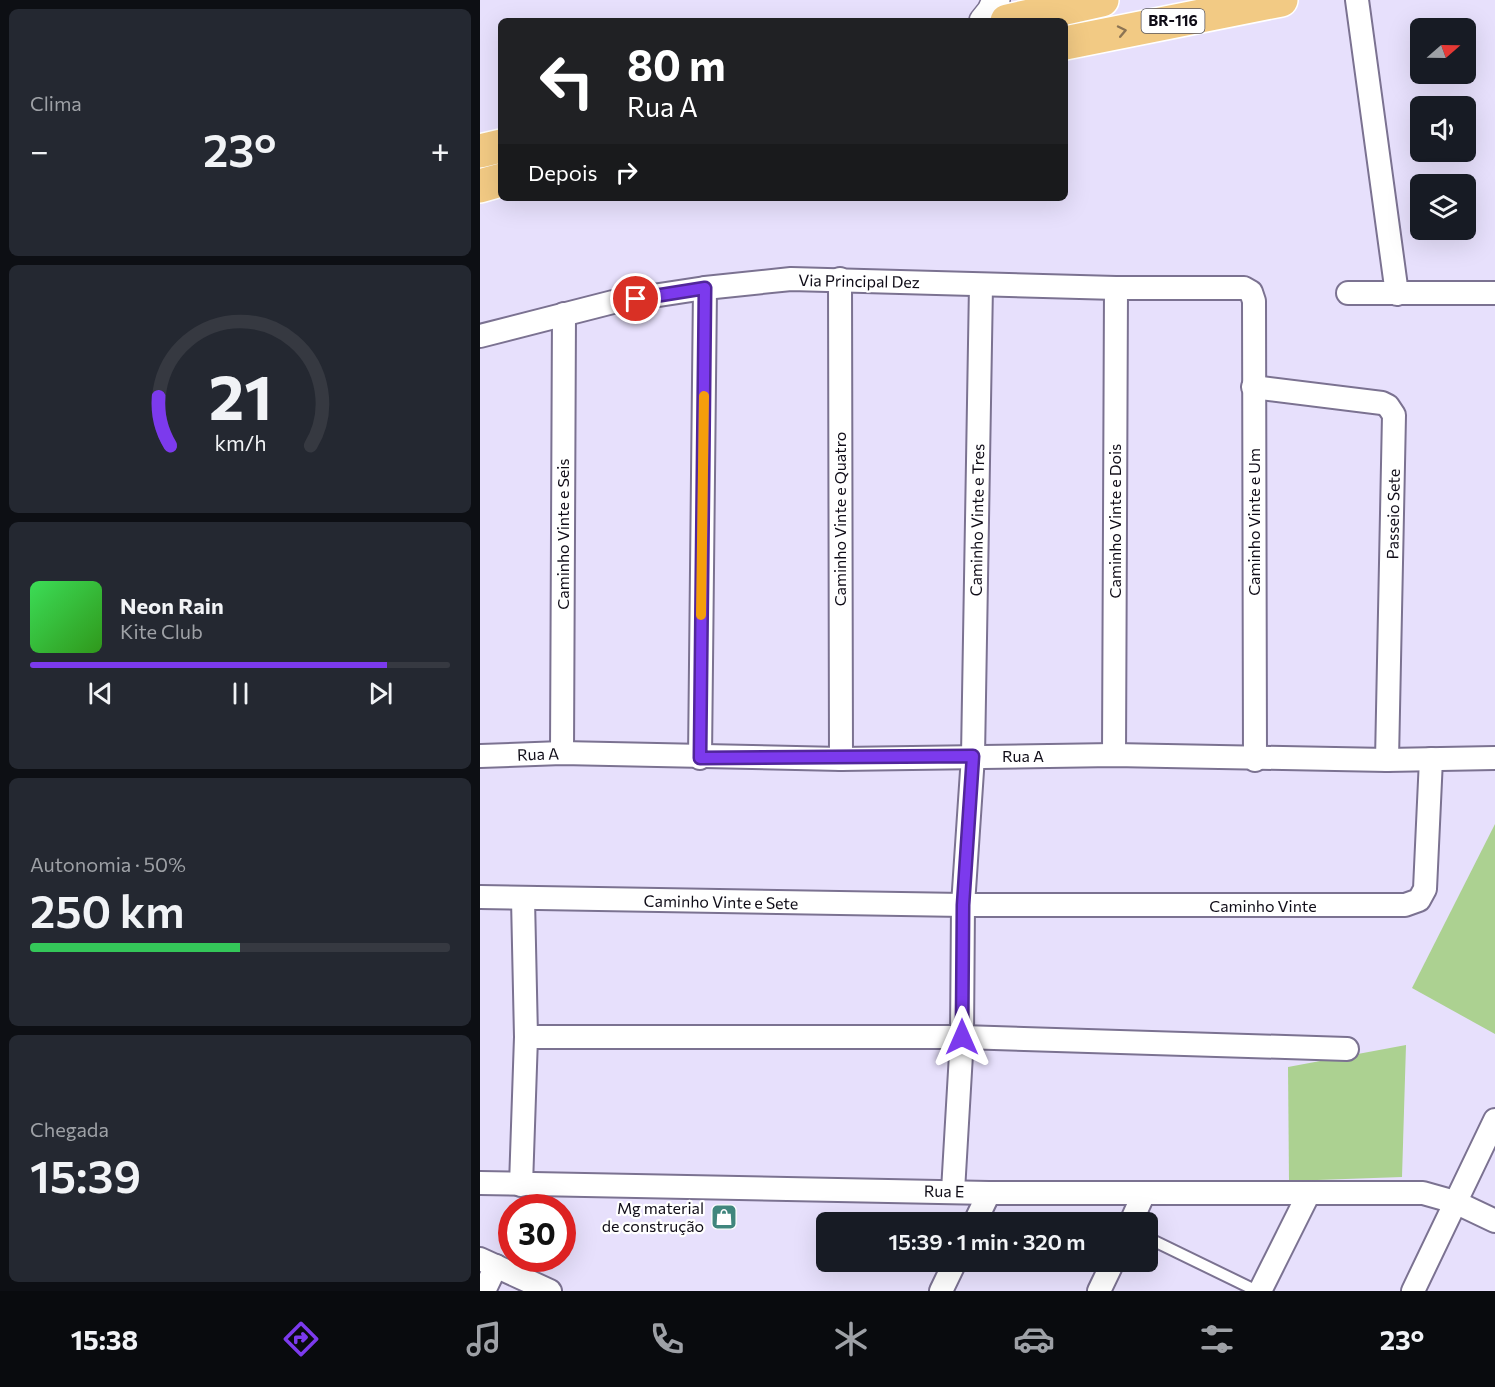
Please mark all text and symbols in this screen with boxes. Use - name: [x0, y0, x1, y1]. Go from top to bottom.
- road number: BR-116: [1142, 9, 1204, 33]
- north arrow: [1410, 18, 1476, 84]
- map controls: [1410, 18, 1476, 240]
- one-way arrow: [1117, 25, 1127, 38]
- text: 80 m: [627, 38, 726, 90]
- icon: left: [528, 42, 606, 120]
- text: Rua A: [627, 90, 698, 123]
- text: Clima: [30, 91, 82, 115]
- button: sound: [1410, 96, 1476, 162]
- text: 23°: [203, 121, 276, 176]
- text: −: [30, 129, 49, 170]
- text: +: [431, 129, 450, 170]
- icon: right: [610, 156, 643, 189]
- text: Depois: [528, 159, 598, 186]
- button: layers: [1410, 174, 1476, 240]
- street label: Via Principal Dez: [798, 270, 920, 291]
- pin: [610, 273, 661, 324]
- icon: arrive: [619, 282, 652, 315]
- text: 21: [208, 357, 272, 433]
- text: km/h: [214, 430, 266, 456]
- street label: Caminho Vinte e Quatro: [830, 432, 849, 606]
- street label: Caminho Vinte e Tres: [966, 443, 987, 597]
- street label: Caminho Vinte e Dois: [1105, 444, 1124, 598]
- street label: Caminho Vinte e Um: [1244, 448, 1263, 596]
- street label: Caminho Vinte e Seis: [553, 458, 572, 610]
- street label: Passeio Sete: [1382, 468, 1403, 560]
- text: Neon Rain: [120, 592, 224, 619]
- text: Kite Club: [120, 619, 203, 643]
- icon: previous: [84, 677, 117, 710]
- icon: pause: [224, 677, 257, 710]
- icon: next: [364, 677, 397, 710]
- street label: Rua A: [517, 743, 559, 764]
- street label: Rua A: [1002, 746, 1044, 765]
- text: Autonomia · 50%: [30, 852, 186, 876]
- text: 250 km: [30, 882, 184, 937]
- street label: Caminho Vinte e Sete: [644, 891, 798, 912]
- street label: Caminho Vinte: [1209, 896, 1317, 915]
- position arrow: [930, 1005, 994, 1069]
- text: Chegada: [30, 1117, 109, 1141]
- text: 15:39: [30, 1147, 141, 1202]
- street label: Rua E: [924, 1181, 964, 1200]
- speed limit sign: 30: [498, 1194, 576, 1272]
- place label: Mg material de construção: [602, 1198, 704, 1235]
- shop icon: Mg material de construção: [709, 1202, 739, 1232]
- text: 15:39 · 1 min · 320 m: [888, 1228, 1086, 1255]
- icon: directions: [280, 1318, 322, 1360]
- icon: music: [463, 1318, 505, 1360]
- icon: phone: [646, 1318, 688, 1360]
- icon: climate: [830, 1318, 872, 1360]
- icon: car: [1013, 1318, 1055, 1360]
- icon: filters: [1196, 1318, 1238, 1360]
- text: 15:38: [71, 1323, 138, 1356]
- text: 23°: [1380, 1323, 1424, 1356]

